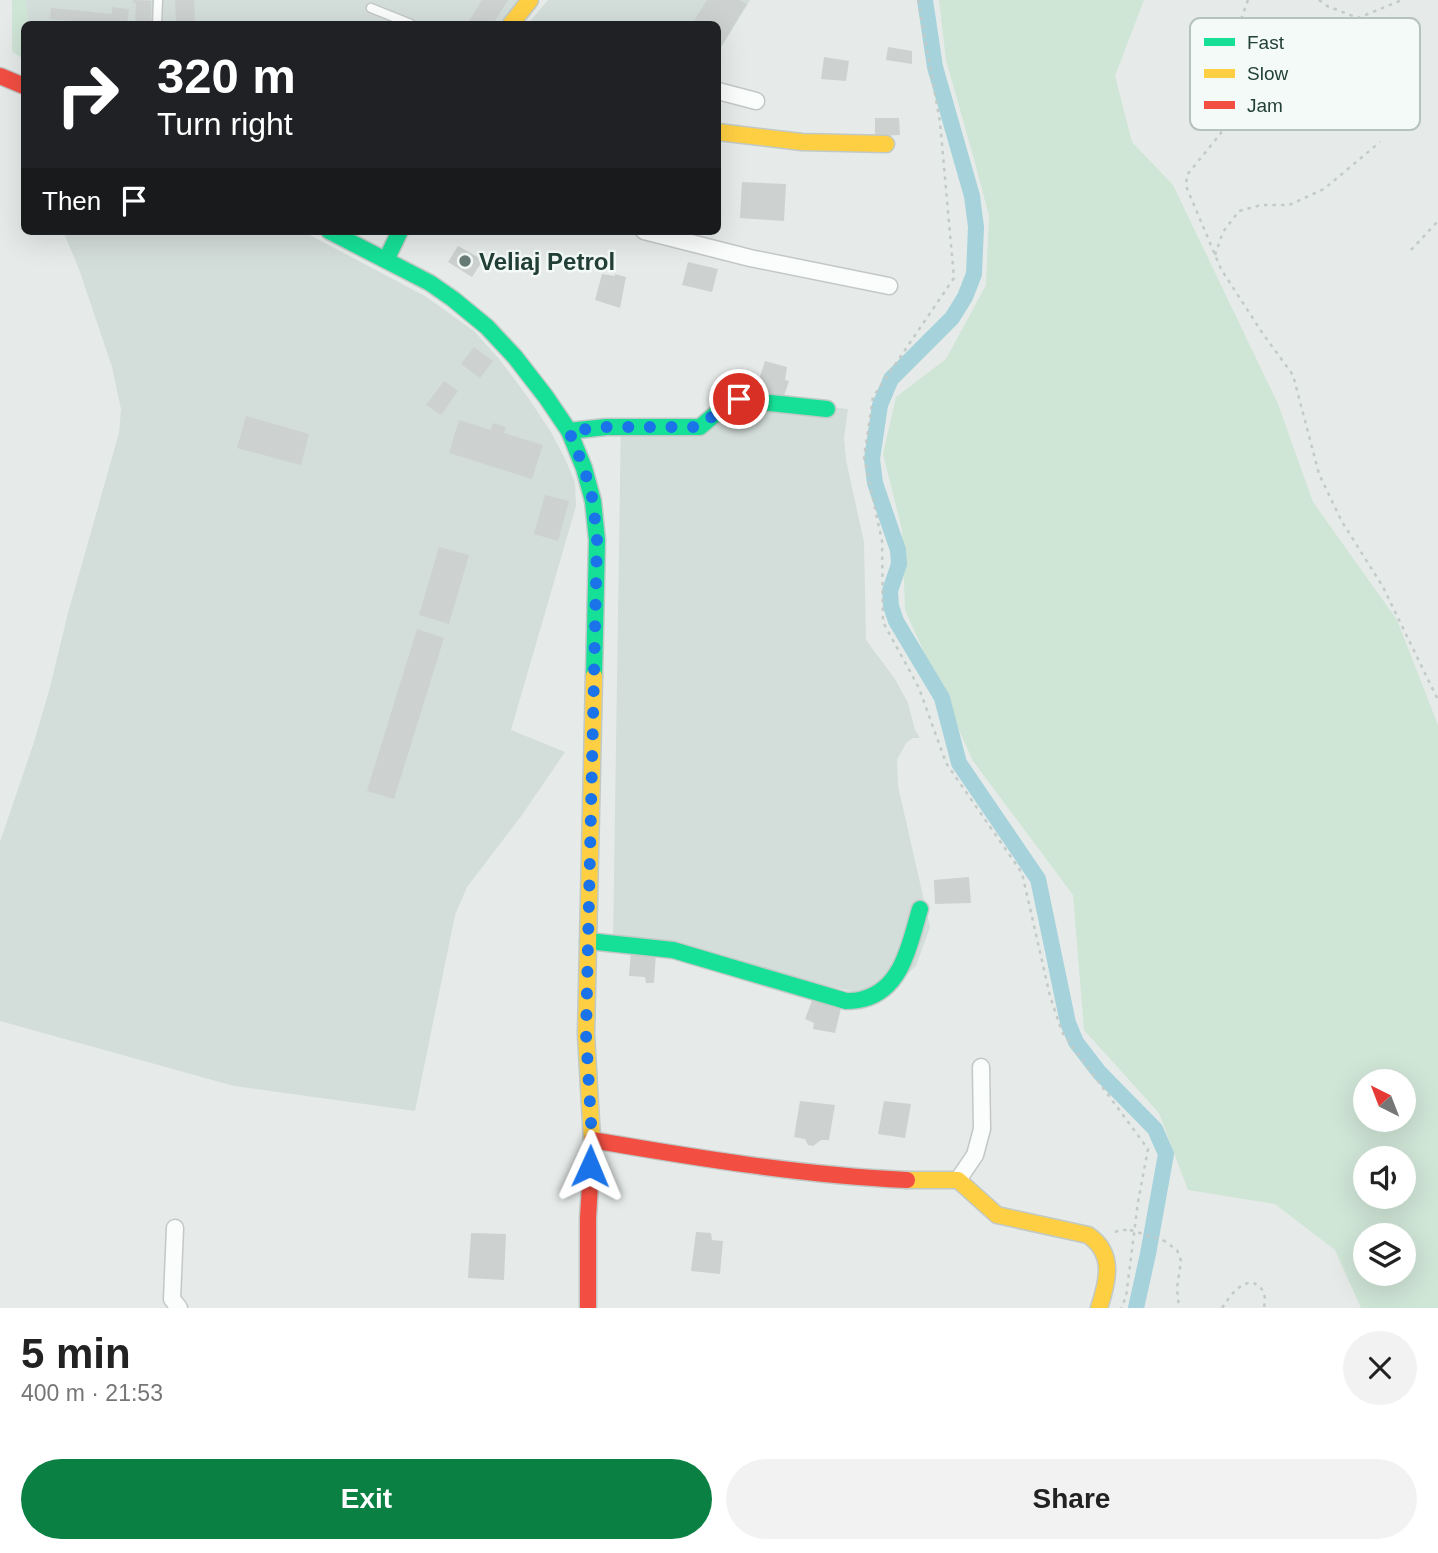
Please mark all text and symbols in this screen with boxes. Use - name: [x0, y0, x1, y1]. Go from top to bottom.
- legend: [1190, 18, 1420, 130]
- text: Fast: [1247, 32, 1285, 53]
- icon: right: [42, 49, 133, 140]
- text: 320 m: [157, 49, 296, 103]
- text: Slow: [1247, 63, 1288, 84]
- text: Jam: [1247, 95, 1283, 116]
- text: Turn right: [157, 106, 293, 142]
- icon: arrive: [115, 182, 153, 220]
- text: Then: [42, 186, 101, 216]
- place label: Veliaj Petrol: [479, 248, 615, 275]
- marker: Veliaj Petrol: [457, 253, 473, 269]
- pin: [709, 369, 769, 429]
- icon: arrive: [720, 380, 758, 418]
- north arrow: [1353, 1069, 1416, 1132]
- map controls: [1353, 1069, 1416, 1286]
- position arrow: [553, 1129, 627, 1203]
- button: sound: [1353, 1146, 1416, 1209]
- button: layers: [1353, 1223, 1416, 1286]
- text: 5 min: [21, 1330, 131, 1377]
- button: close: [1343, 1331, 1417, 1405]
- text: 400 m · 21:53: [21, 1380, 163, 1406]
- button: Exit: [21, 1459, 712, 1539]
- button: Share: [726, 1459, 1417, 1539]

